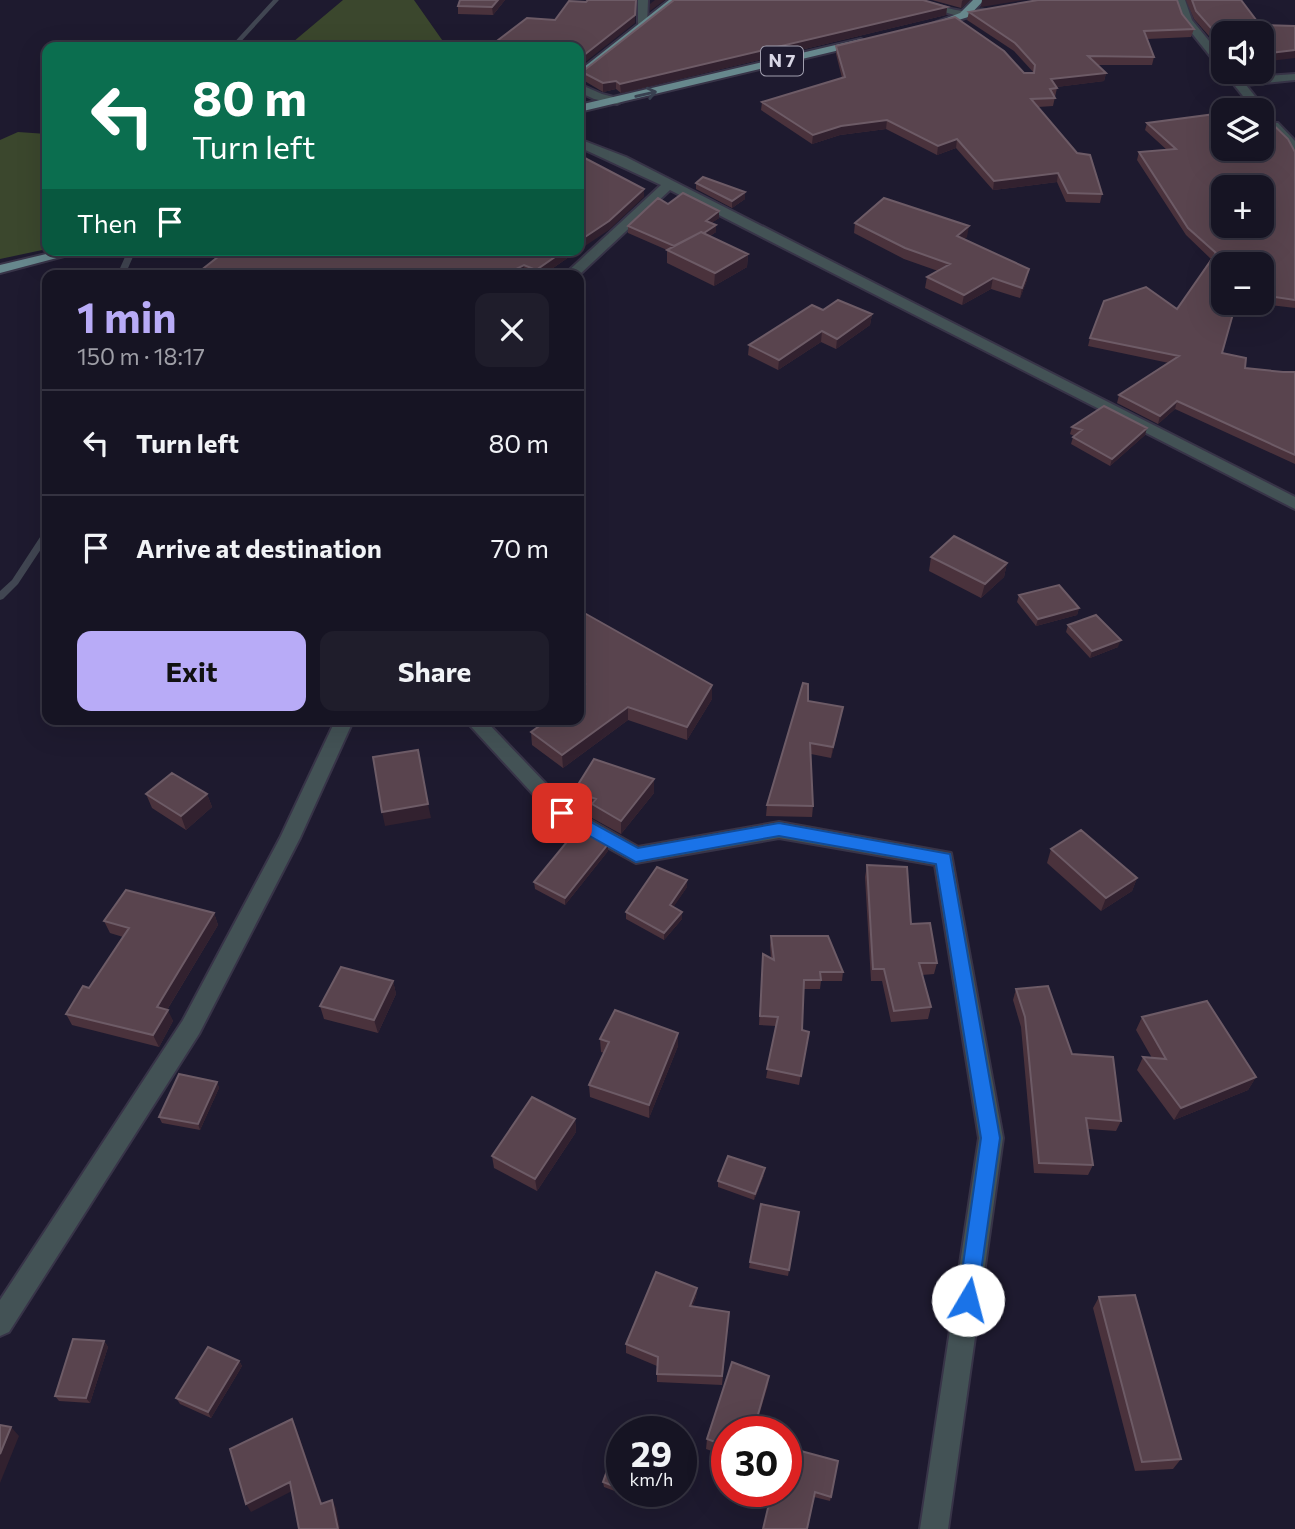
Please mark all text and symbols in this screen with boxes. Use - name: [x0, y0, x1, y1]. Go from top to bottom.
- map controls: [1211, 21, 1274, 315]
- button: sound: [1211, 21, 1274, 84]
- road number: N 7: [761, 46, 803, 76]
- text: 80 m: [192, 66, 307, 126]
- icon: left: [77, 70, 168, 161]
- one-way arrow: [634, 87, 657, 100]
- button: layers: [1211, 98, 1274, 161]
- text: Turn left: [192, 126, 316, 166]
- button: +: [1211, 175, 1274, 238]
- icon: arrive: [151, 203, 189, 241]
- text: Then: [77, 207, 137, 238]
- button: −: [1211, 252, 1274, 315]
- text: 1 min: [77, 290, 177, 342]
- button: close: [475, 293, 549, 367]
- text: 150 m · 18:17: [77, 342, 205, 370]
- icon: left: [77, 424, 115, 462]
- text: Turn left: [136, 427, 239, 458]
- text: 80 m: [489, 427, 549, 458]
- icon: arrive: [77, 529, 115, 567]
- text: Arrive at destination: [136, 532, 382, 563]
- text: 70 m: [491, 532, 549, 563]
- button: Exit: [77, 631, 306, 711]
- button: Share: [320, 631, 549, 711]
- pin: [532, 783, 592, 843]
- icon: arrive: [543, 794, 581, 832]
- position arrow: [931, 1263, 1005, 1337]
- speed limit sign: 30: [711, 1416, 802, 1507]
- text: 29: [631, 1431, 672, 1474]
- text: km/h: [630, 1468, 673, 1490]

